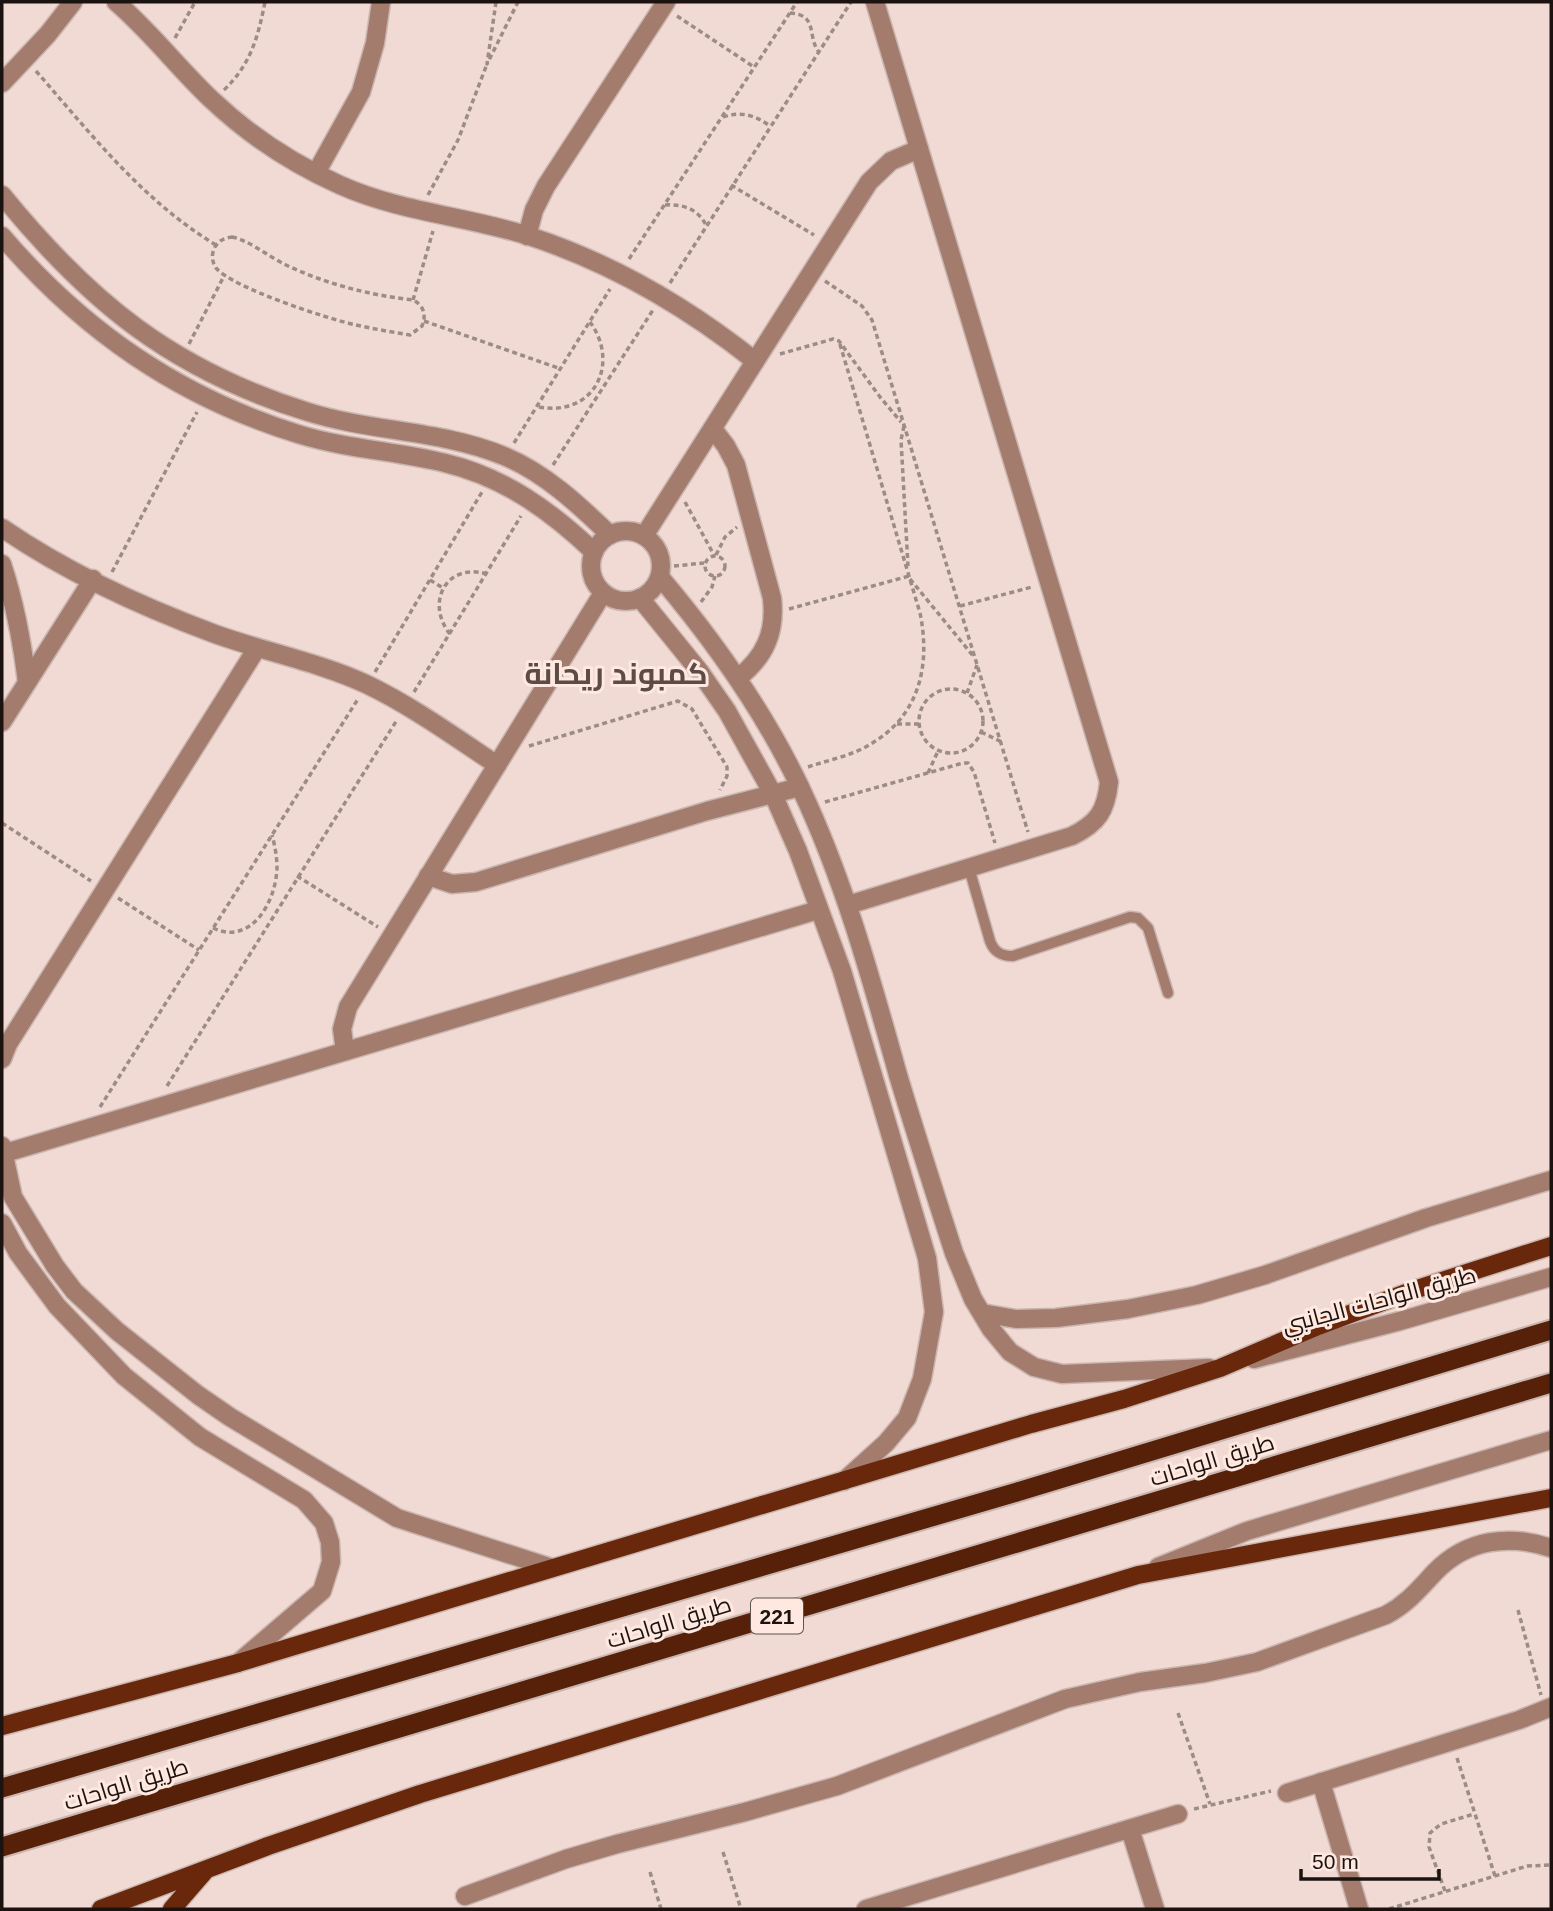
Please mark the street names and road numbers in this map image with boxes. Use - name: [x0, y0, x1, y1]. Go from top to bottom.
- street label: طريق الواحات الجانبي: [1279, 1262, 1480, 1343]
- street label: طريق الواحات: [1147, 1429, 1278, 1492]
- street label: طريق الواحات: [604, 1591, 735, 1654]
- road number: 221: [751, 1598, 803, 1634]
- street label: طريق الواحات: [61, 1753, 192, 1816]

